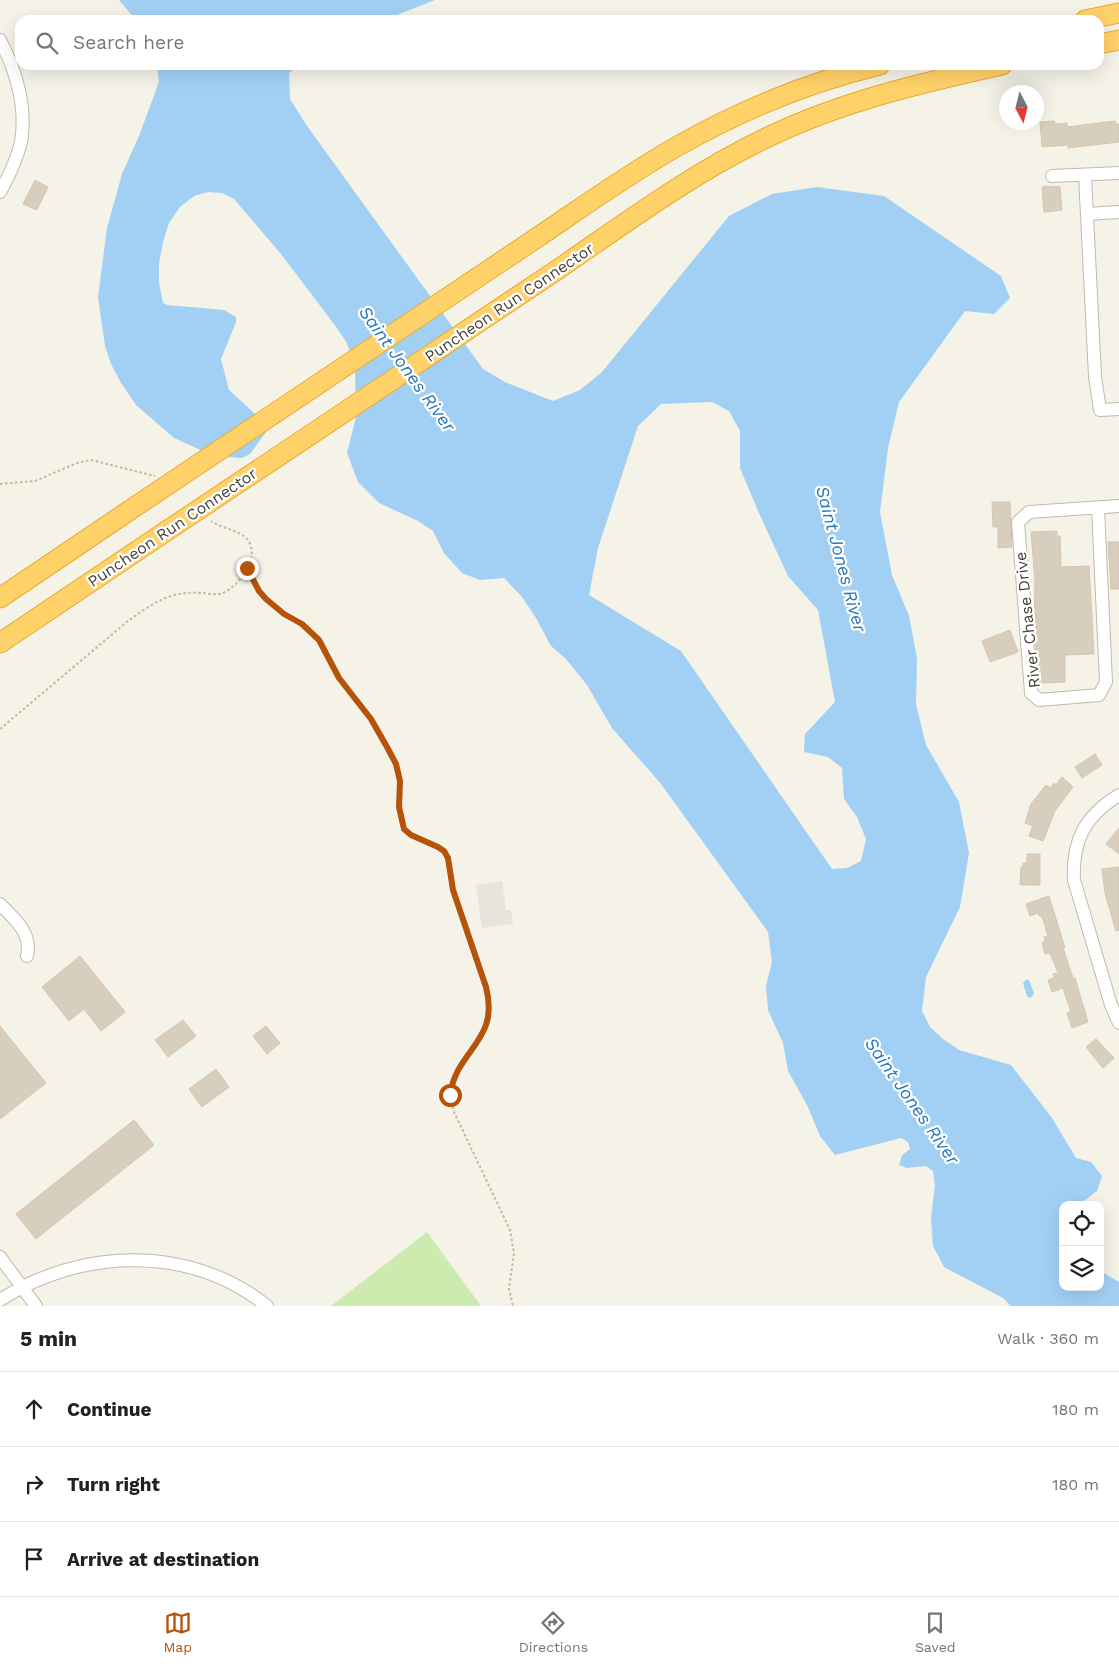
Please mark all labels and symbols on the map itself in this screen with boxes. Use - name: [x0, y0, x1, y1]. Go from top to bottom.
- north arrow: [999, 85, 1044, 130]
- street label: Puncheon Run Connector: [421, 238, 598, 366]
- water label: Saint Jones River: [355, 302, 461, 436]
- street label: Puncheon Run Connector: [84, 463, 261, 591]
- water label: Saint Jones River: [812, 484, 871, 635]
- street label: River Chase Drive: [1011, 551, 1044, 689]
- route end: [236, 557, 259, 580]
- water label: Saint Jones River: [861, 1033, 965, 1169]
- route start: [439, 1084, 462, 1107]

